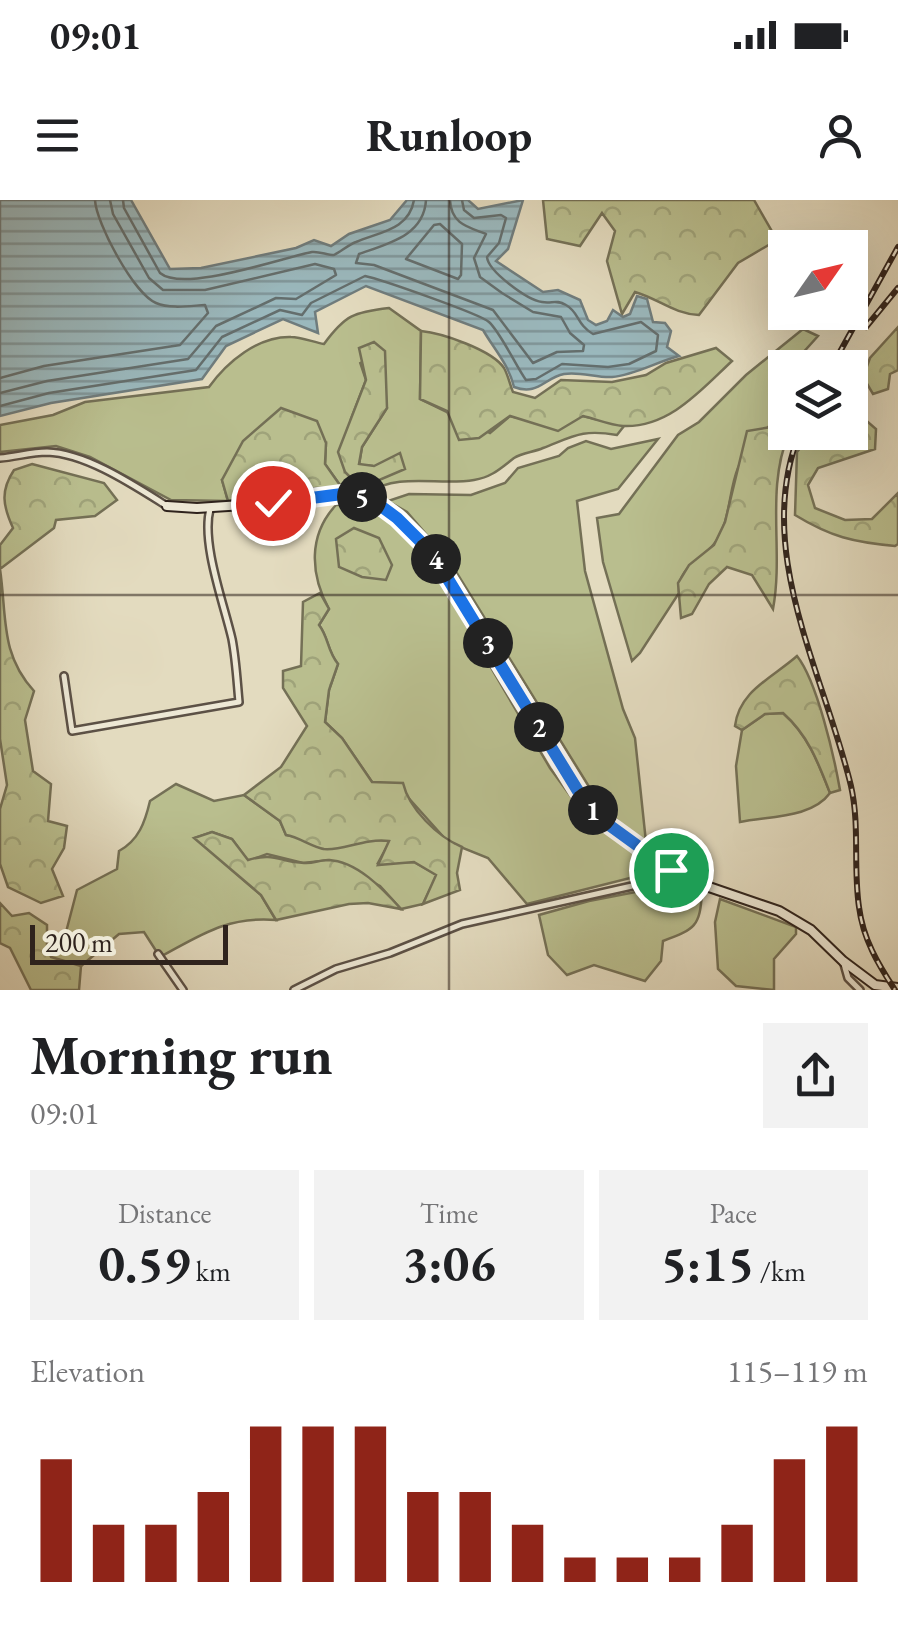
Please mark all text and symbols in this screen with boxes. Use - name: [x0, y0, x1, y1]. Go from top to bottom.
- text: 09:01: [50, 11, 141, 60]
- text: Runloop: [366, 106, 532, 164]
- icon: menu: [30, 108, 85, 163]
- icon: person: [813, 108, 868, 163]
- north arrow: [768, 230, 868, 330]
- map controls: [768, 230, 868, 450]
- button: layers: [768, 350, 868, 450]
- pin: [231, 461, 316, 546]
- pin: 5: [337, 472, 387, 522]
- icon: check: [246, 476, 301, 531]
- text: 5: [355, 479, 369, 515]
- pin: 4: [411, 534, 461, 584]
- text: 4: [429, 541, 443, 577]
- pin: 3: [463, 618, 513, 668]
- text: 3: [481, 625, 495, 661]
- pin: 2: [514, 702, 564, 752]
- text: 2: [532, 709, 546, 745]
- pin: 1: [568, 785, 618, 835]
- text: 1: [586, 792, 600, 828]
- pin: [629, 828, 714, 913]
- icon: arrive: [644, 843, 699, 898]
- scale bar: [30, 920, 228, 964]
- text: 200 m: [45, 924, 113, 960]
- text: Morning run: [30, 1019, 333, 1090]
- button: share: [763, 1023, 868, 1128]
- text: 09:01: [30, 1092, 99, 1134]
- text: Distance: [118, 1195, 211, 1231]
- text: Time: [420, 1195, 478, 1231]
- text: Pace: [710, 1195, 757, 1231]
- text: 0.59: [99, 1231, 190, 1296]
- text: 3:06: [402, 1231, 496, 1296]
- text: 5:15: [661, 1231, 754, 1296]
- text: km: [190, 1253, 231, 1289]
- text: /km: [754, 1253, 806, 1289]
- text: Elevation: [30, 1350, 145, 1392]
- text: 115–119 m: [727, 1350, 868, 1392]

